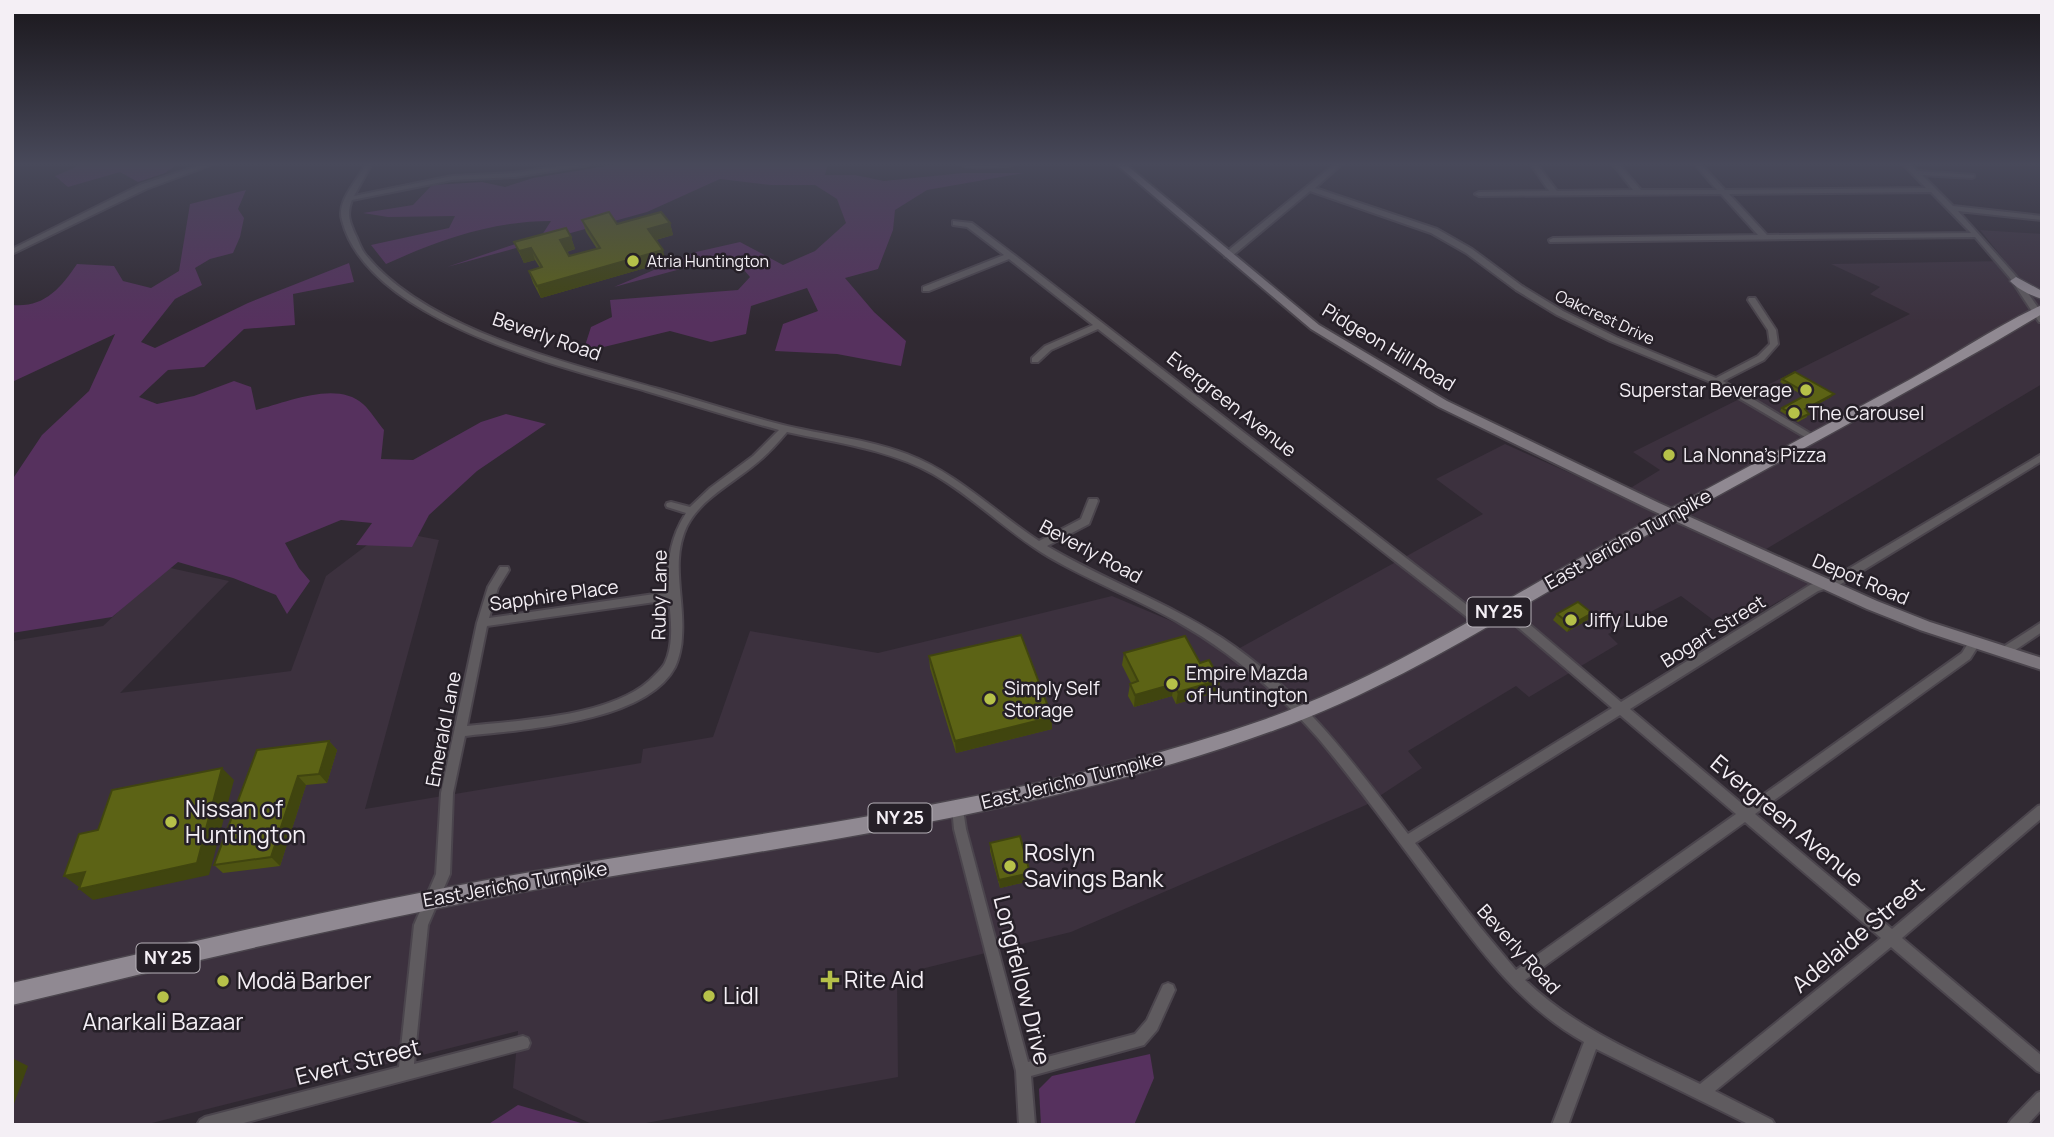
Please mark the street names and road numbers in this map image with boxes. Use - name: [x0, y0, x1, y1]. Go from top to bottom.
- street label: Oakcrest Drive: [1552, 284, 1658, 350]
- street label: Pidgeon Hill Road: [1318, 297, 1460, 397]
- street label: Beverly Road: [489, 305, 605, 367]
- street label: Evergreen Avenue: [1162, 345, 1302, 463]
- street label: East Jericho Turnpike: [1540, 482, 1716, 596]
- street label: Beverly Road: [1035, 513, 1147, 589]
- street label: Depot Road: [1809, 547, 1913, 611]
- street label: Ruby Lane: [645, 550, 673, 640]
- street label: Sapphire Place: [488, 573, 620, 617]
- street label: Bogart Street: [1656, 589, 1770, 673]
- road number: NY 25: [1468, 598, 1530, 626]
- street label: Emerald Lane: [419, 669, 467, 789]
- street label: East Jericho Turnpike: [978, 745, 1166, 815]
- street label: Evergreen Avenue: [1704, 747, 1871, 894]
- road number: NY 25: [869, 804, 932, 832]
- street label: East Jericho Turnpike: [421, 855, 609, 913]
- street label: Adelaide Street: [1784, 869, 1931, 999]
- street label: Longfellow Drive: [986, 892, 1060, 1068]
- street label: Beverly Road: [1472, 898, 1566, 1000]
- road number: NY 25: [136, 944, 200, 973]
- street label: Evert Street: [292, 1030, 423, 1092]

